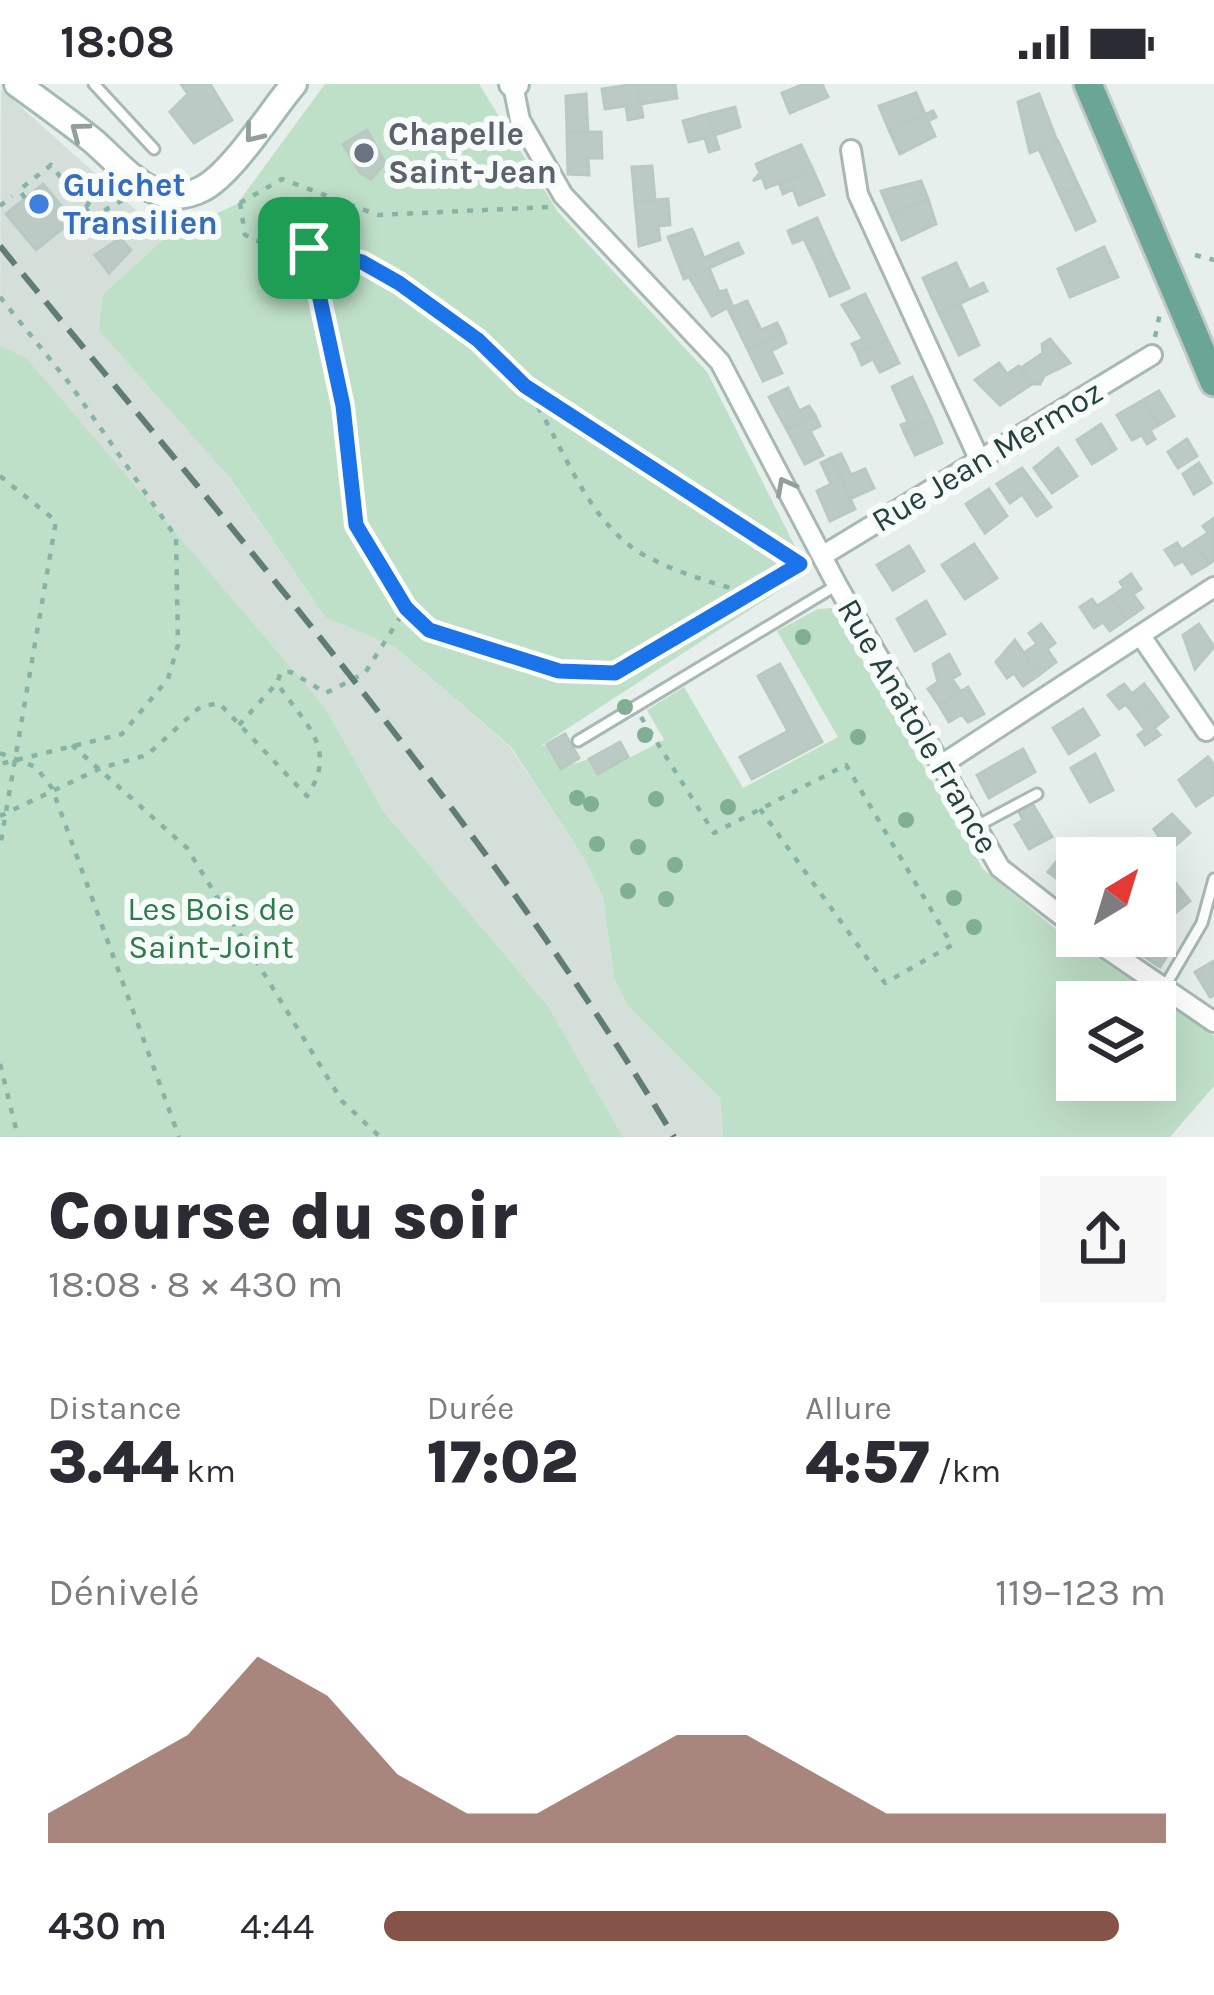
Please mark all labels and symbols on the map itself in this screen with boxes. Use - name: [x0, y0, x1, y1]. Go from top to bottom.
- place label: Chapelle Saint-Jean: [388, 115, 557, 191]
- one-way arrow: [245, 121, 267, 143]
- one-way arrow: [71, 123, 92, 145]
- marker: Chapelle Saint-Jean: [351, 140, 377, 166]
- place label: Guichet Transilien: [63, 166, 218, 242]
- marker: Guichet Transilien: [26, 191, 52, 217]
- pin: [258, 197, 360, 299]
- street label: Rue Jean Mermoz: [865, 372, 1109, 540]
- one-way arrow: [776, 477, 799, 498]
- street label: Rue Anatole France: [830, 592, 1006, 860]
- north arrow: [1056, 837, 1176, 957]
- park label: Les Bois de Saint-Joint: [127, 890, 295, 966]

